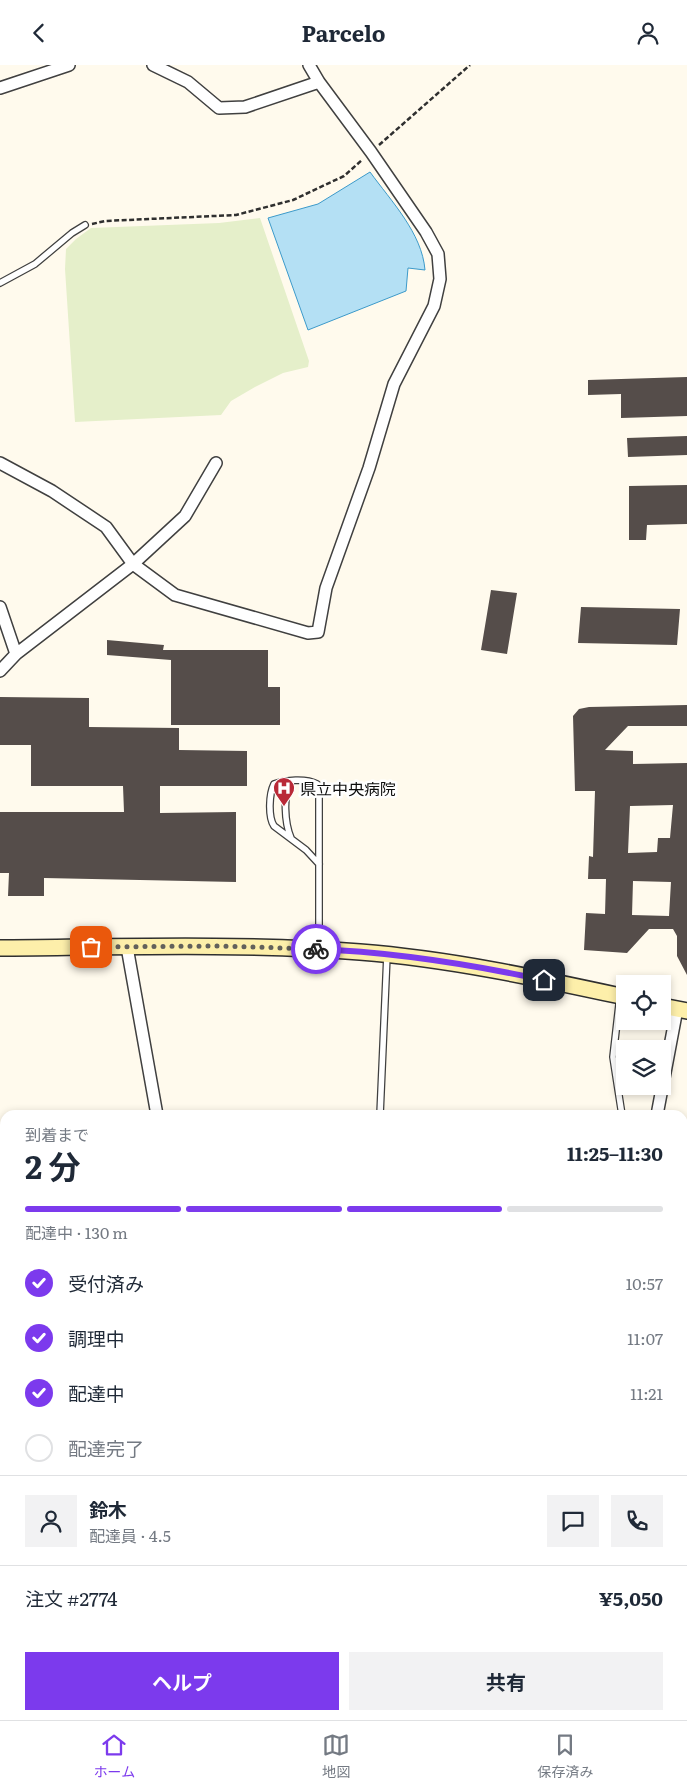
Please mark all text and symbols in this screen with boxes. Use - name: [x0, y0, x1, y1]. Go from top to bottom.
- text: Parcelo: [301, 16, 386, 49]
- icon: back: [25, 19, 53, 47]
- icon: person: [634, 19, 662, 47]
- hospital icon: 県立中央病院: [272, 776, 296, 807]
- place label: 県立中央病院: [300, 776, 396, 800]
- courier: [291, 924, 341, 974]
- pin: [70, 926, 112, 968]
- icon: bag: [77, 933, 105, 961]
- icon: bike: [302, 935, 330, 963]
- pin: [523, 959, 565, 1001]
- icon: home: [530, 966, 558, 994]
- map controls: [616, 975, 671, 1095]
- button: locate: [616, 975, 671, 1030]
- button: layers: [616, 1040, 671, 1095]
- text: 到着まで: [25, 1122, 89, 1146]
- text: 11:25–11:30: [567, 1139, 663, 1167]
- text: 2 分: [25, 1141, 81, 1189]
- text: 配達中 · 130 m: [25, 1220, 128, 1244]
- icon: check: [25, 1269, 53, 1297]
- text: 受付済み: [68, 1269, 144, 1297]
- text: 10:57: [626, 1271, 663, 1295]
- icon: check: [25, 1324, 53, 1352]
- text: 調理中: [68, 1324, 125, 1352]
- text: 11:07: [627, 1326, 663, 1350]
- icon: check: [25, 1379, 53, 1407]
- text: 配達中: [68, 1379, 125, 1407]
- text: 11:21: [630, 1381, 663, 1405]
- text: 配達完了: [68, 1434, 144, 1462]
- button: person: [25, 1495, 77, 1547]
- text: 鈴木: [89, 1495, 127, 1523]
- button: chat: [547, 1495, 599, 1547]
- button: phone: [611, 1495, 663, 1547]
- text: 配達員 · 4.5: [89, 1523, 171, 1547]
- text: 注文 #2774: [25, 1584, 117, 1612]
- text: ¥5,050: [599, 1584, 663, 1612]
- button: ヘルプ: [25, 1652, 339, 1710]
- button: 共有: [349, 1652, 663, 1710]
- tab: ホーム: [94, 1731, 135, 1781]
- tab: 地図: [322, 1731, 350, 1781]
- tab: 保存済み: [537, 1731, 593, 1781]

